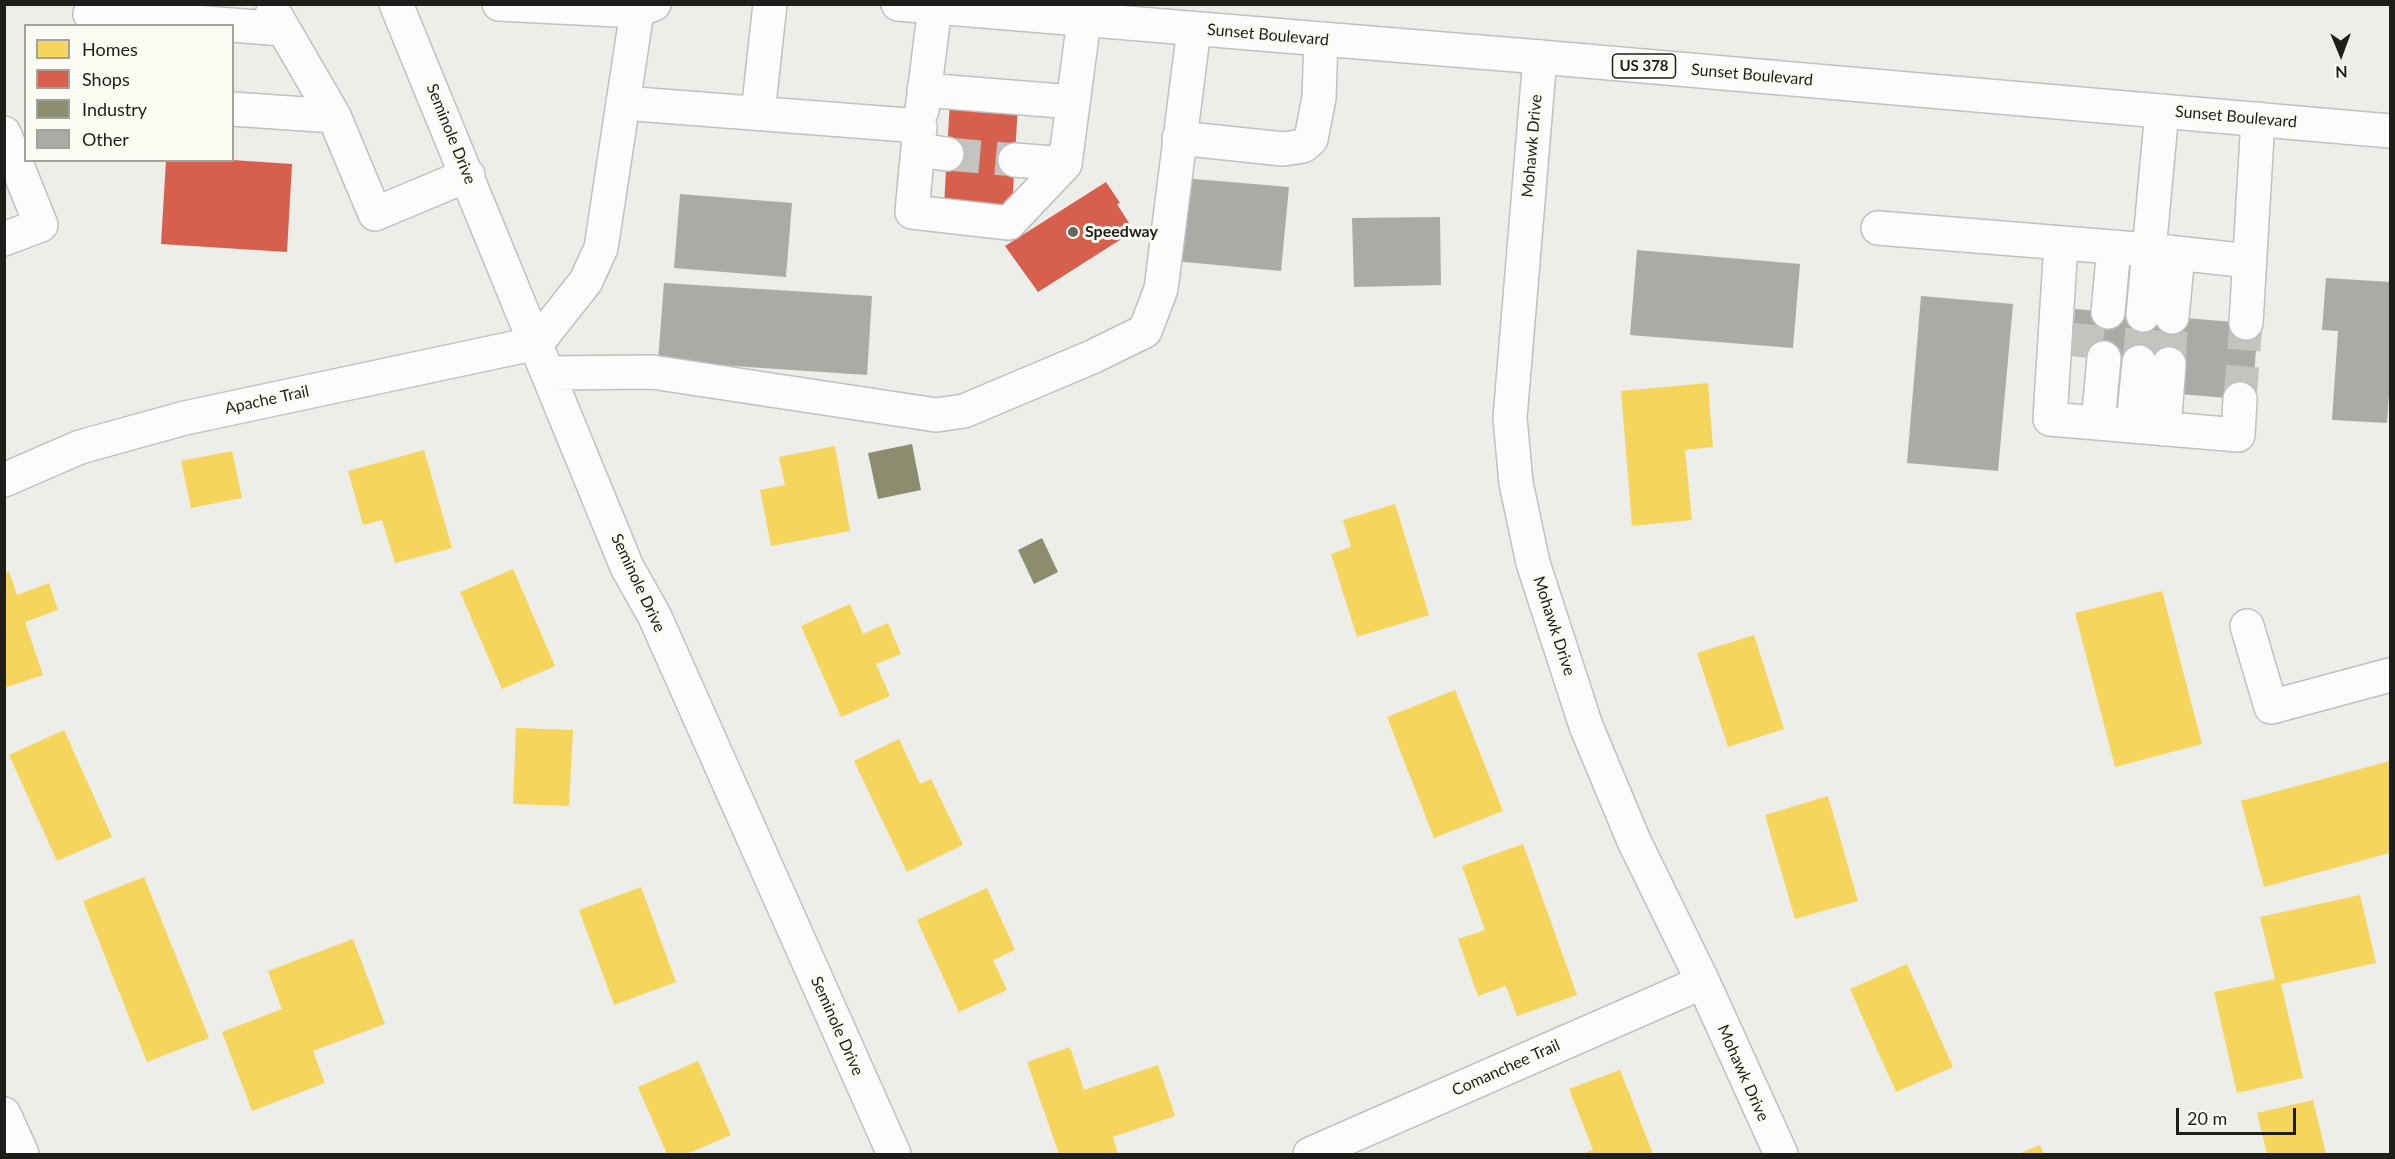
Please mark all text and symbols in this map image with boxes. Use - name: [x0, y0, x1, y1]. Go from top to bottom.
- street label: Sunset Boulevard: [1206, 20, 1330, 50]
- legend: [24, 24, 234, 162]
- north arrow: [2311, 24, 2371, 84]
- text: Homes: [82, 38, 138, 60]
- road number: US 378: [1612, 54, 1676, 78]
- street label: Sunset Boulevard: [1690, 60, 1814, 90]
- text: N: [2335, 63, 2348, 82]
- text: Shops: [82, 68, 130, 90]
- street label: Seminole Drive: [422, 81, 480, 187]
- street label: Mohawk Drive: [1518, 94, 1546, 198]
- text: Industry: [82, 98, 147, 120]
- street label: Sunset Boulevard: [2174, 102, 2298, 132]
- text: Other: [82, 128, 129, 150]
- place label: Speedway: [1085, 222, 1158, 242]
- marker: Speedway: [1066, 225, 1080, 239]
- street label: Apache Trail: [223, 382, 311, 418]
- street label: Seminole Drive: [607, 531, 669, 635]
- street label: Mohawk Drive: [1529, 574, 1579, 678]
- street label: Seminole Drive: [807, 973, 867, 1079]
- street label: Mohawk Drive: [1713, 1022, 1773, 1124]
- street label: Comanchee Trail: [1449, 1036, 1563, 1100]
- scale bar: [2179, 1096, 2299, 1134]
- text: 20 m: [2187, 1107, 2227, 1129]

